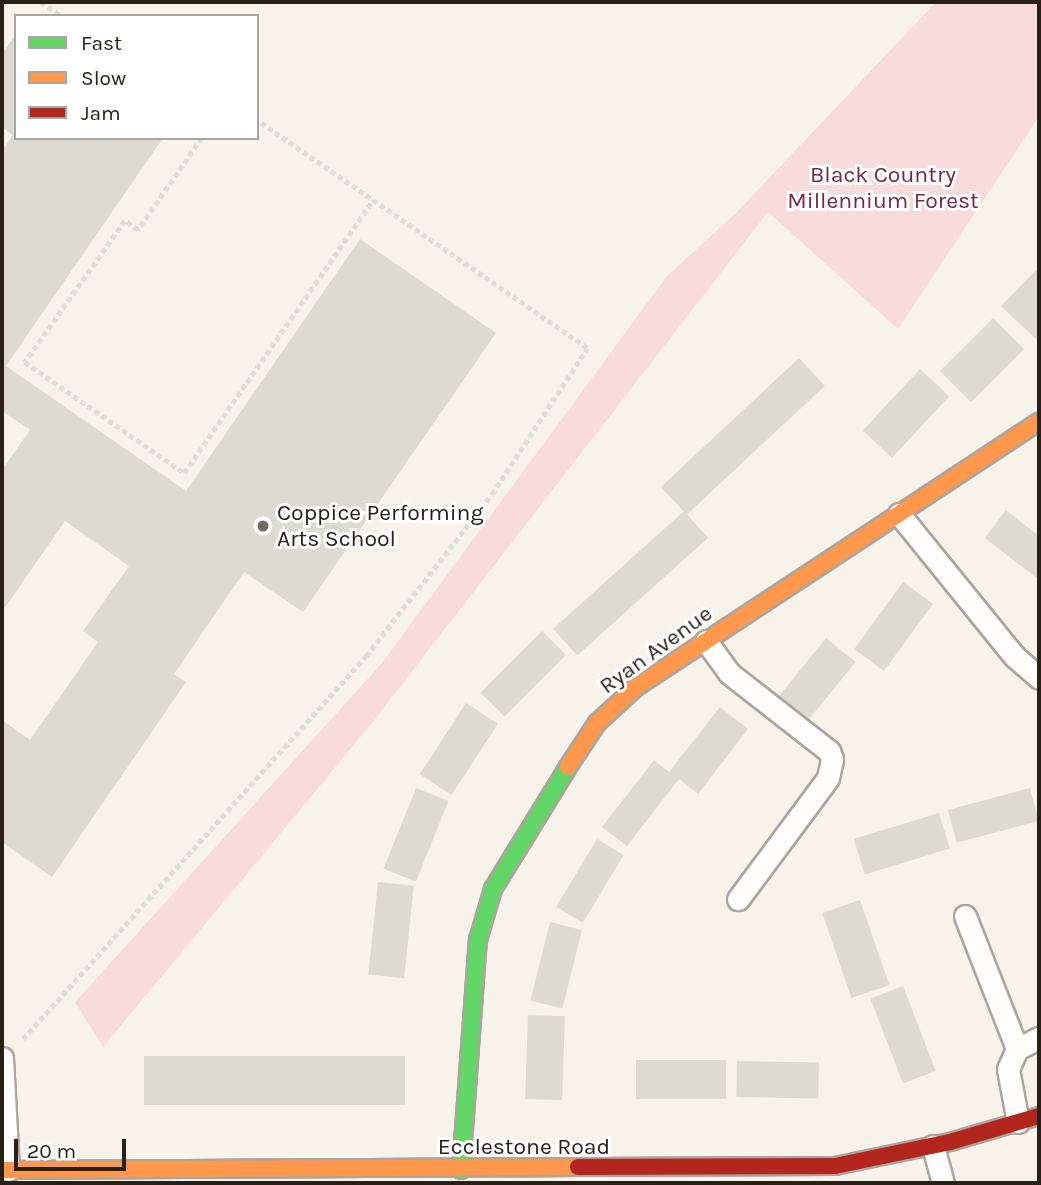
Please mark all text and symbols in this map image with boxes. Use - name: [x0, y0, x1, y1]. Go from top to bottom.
- legend: [14, 14, 259, 140]
- text: Fast: [81, 31, 122, 55]
- text: Slow: [81, 66, 126, 90]
- text: Jam: [81, 101, 121, 125]
- park label: Black Country Millennium Forest: [787, 161, 979, 215]
- place label: Coppice Performing Arts School: [277, 499, 483, 553]
- marker: Coppice Performing Arts School: [255, 518, 271, 534]
- street label: Ryan Avenue: [594, 600, 718, 700]
- scale bar: [18, 1126, 130, 1170]
- street label: Ecclestone Road: [438, 1133, 610, 1161]
- text: 20 m: [27, 1139, 76, 1163]

